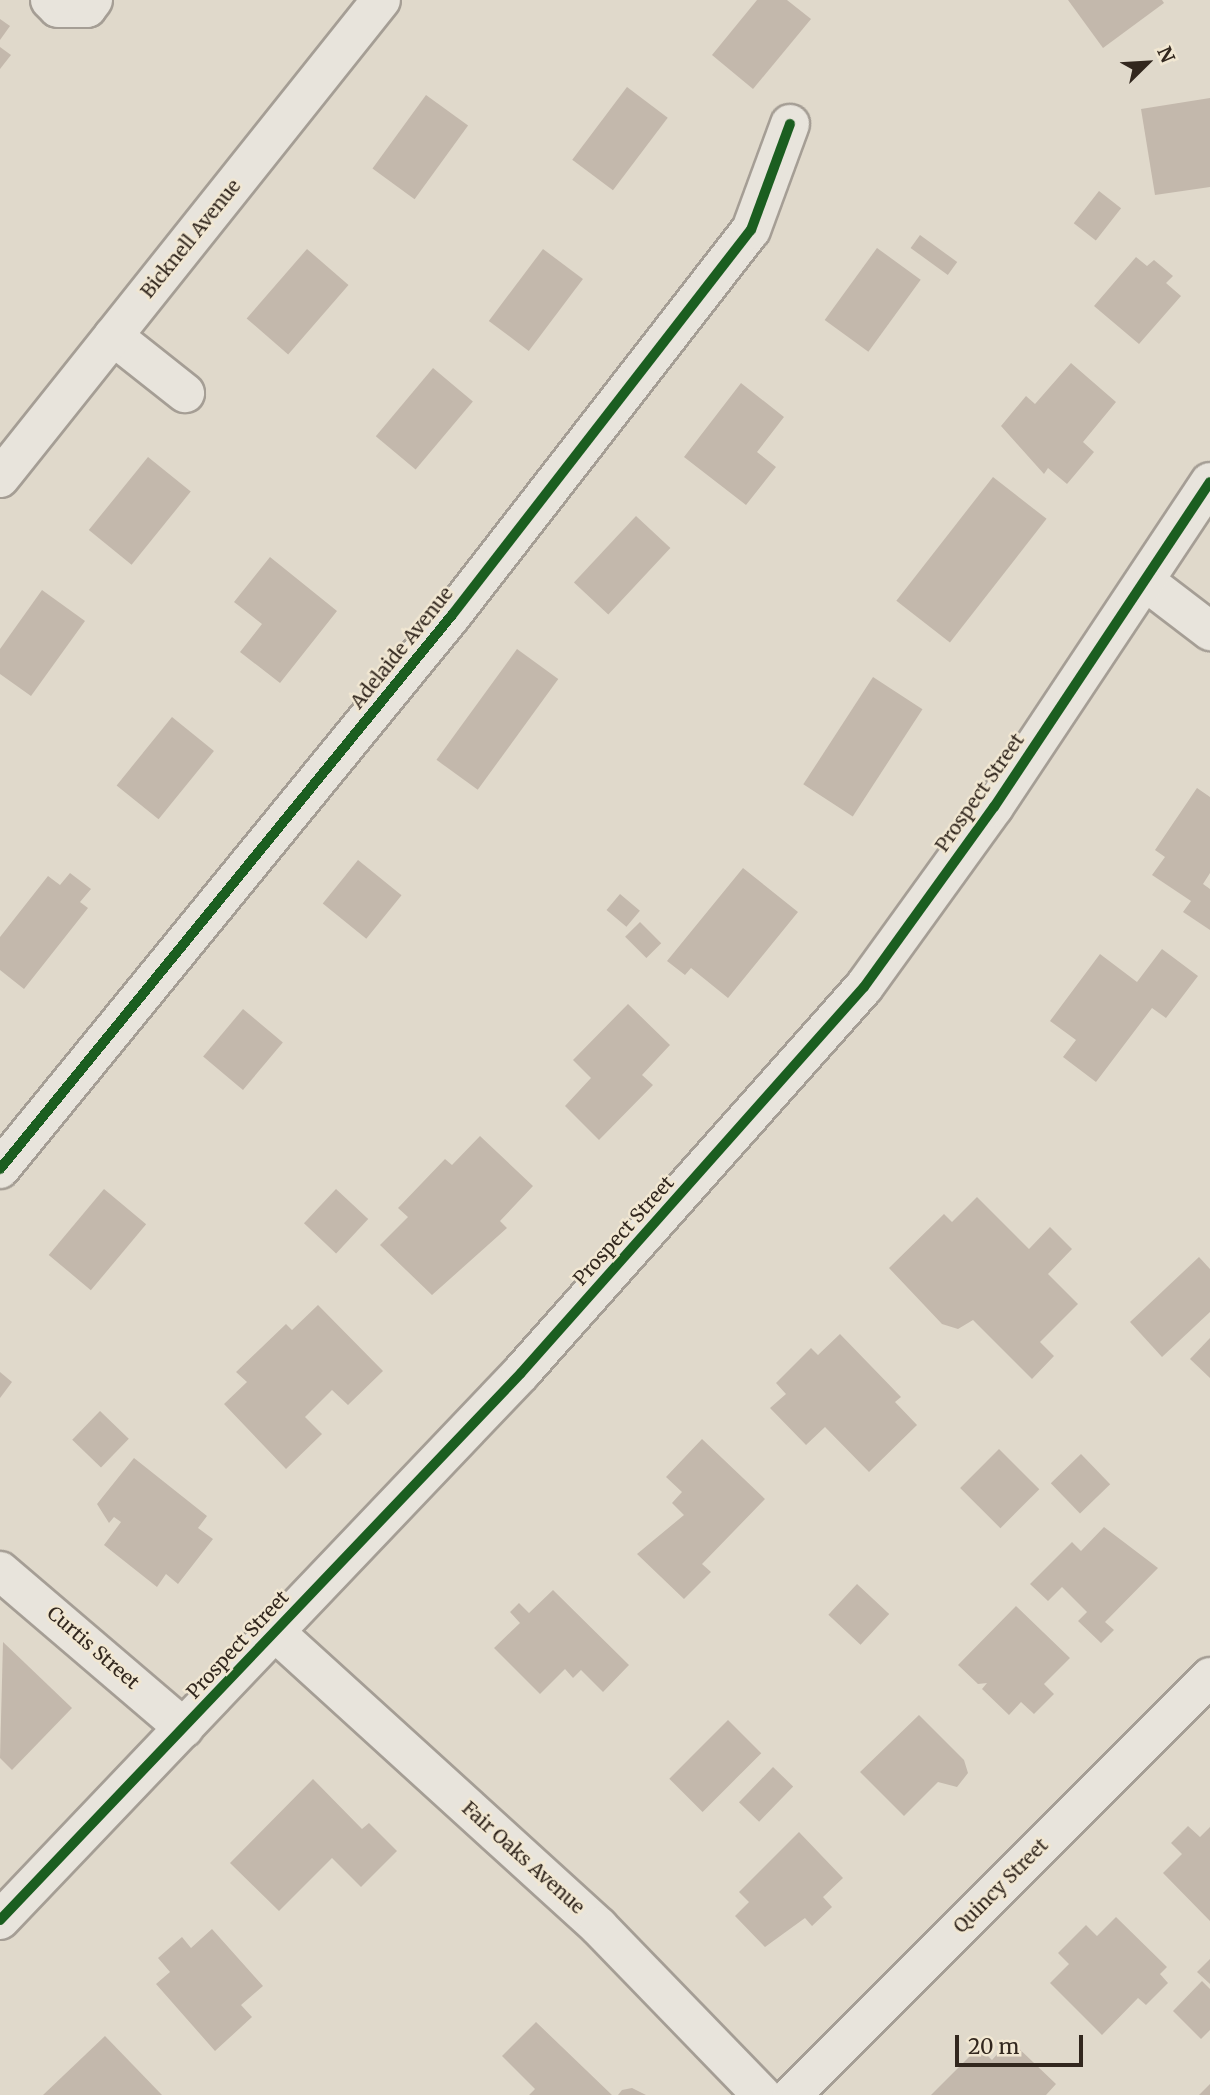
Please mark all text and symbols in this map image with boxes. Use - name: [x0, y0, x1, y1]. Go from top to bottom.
- north arrow: [1112, 28, 1182, 98]
- text: N: [1152, 43, 1180, 66]
- street label: Bicknell Avenue: [136, 175, 246, 303]
- street label: Adelaide Avenue: [346, 583, 458, 713]
- street label: Prospect Street: [931, 730, 1029, 856]
- street label: Prospect Street: [569, 1172, 679, 1290]
- street label: Prospect Street: [182, 1586, 294, 1704]
- street label: Curtis Street: [42, 1602, 144, 1694]
- street label: Fair Oaks Avenue: [457, 1797, 589, 1919]
- street label: Quincy Street: [949, 1834, 1053, 1938]
- scale bar: [958, 2022, 1086, 2066]
- text: 20 m: [968, 2033, 1019, 2060]

